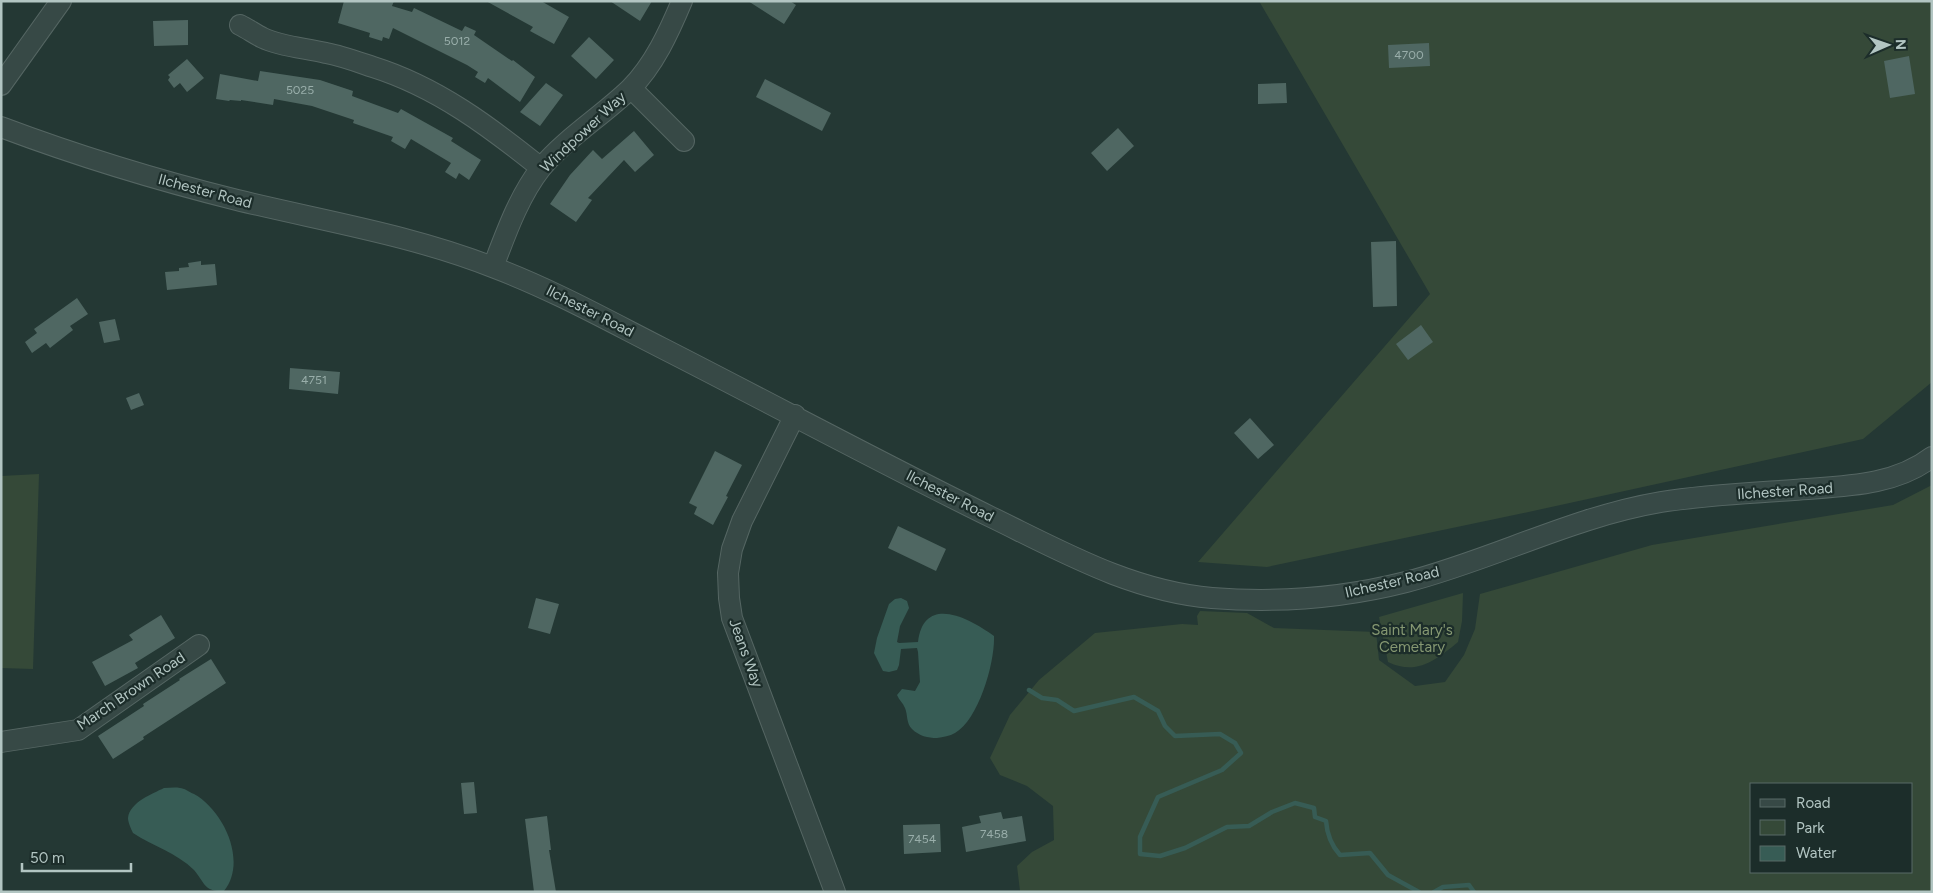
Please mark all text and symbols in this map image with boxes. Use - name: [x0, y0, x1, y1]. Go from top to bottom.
- north arrow: [1863, 20, 1913, 70]
- house number: 5012: [444, 34, 470, 48]
- text: N: [1892, 39, 1909, 50]
- house number: 4700: [1394, 48, 1424, 62]
- house number: 5025: [286, 83, 314, 97]
- street label: Windpower Way: [537, 88, 630, 176]
- street label: Ilchester Road: [156, 170, 254, 212]
- street label: Ilchester Road: [543, 281, 637, 341]
- house number: 4751: [301, 373, 327, 387]
- street label: Ilchester Road: [903, 466, 997, 526]
- street label: Ilchester Road: [1736, 479, 1834, 503]
- street label: Ilchester Road: [1343, 562, 1441, 602]
- street label: Jeans Way: [725, 616, 767, 690]
- park label: Saint Mary's Cemetary: [1371, 621, 1453, 656]
- street label: March Brown Road: [73, 648, 189, 734]
- legend: [1750, 783, 1913, 873]
- text: Road: [1796, 794, 1831, 812]
- text: Park: [1796, 819, 1825, 837]
- house number: 7458: [980, 827, 1008, 841]
- house number: 7454: [908, 832, 937, 846]
- scale bar: [22, 840, 131, 872]
- text: Water: [1796, 844, 1836, 862]
- text: 50 m: [30, 849, 65, 867]

